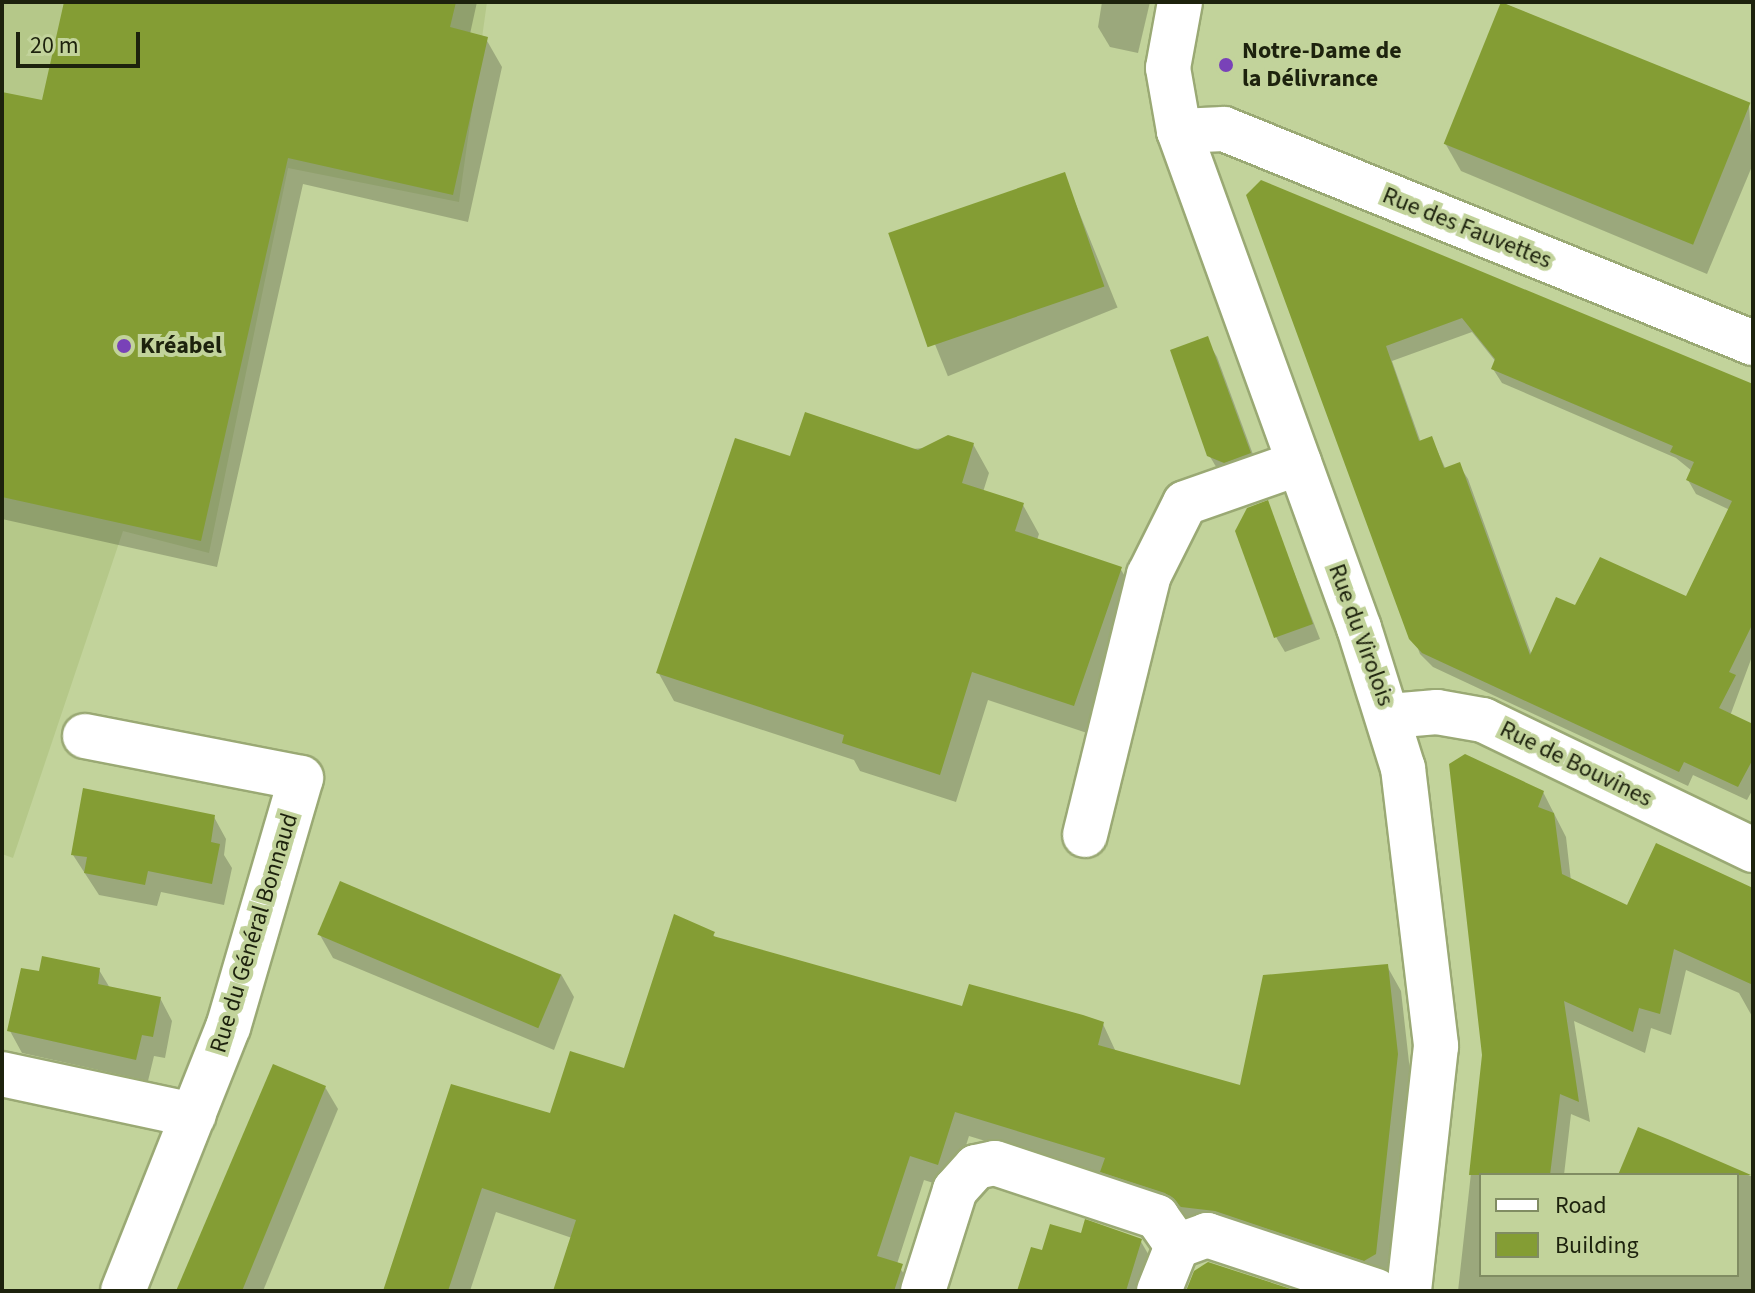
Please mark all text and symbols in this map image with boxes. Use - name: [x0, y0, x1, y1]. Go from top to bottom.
- scale bar: [20, 16, 144, 66]
- text: 20 m: [30, 28, 79, 63]
- place label: Notre-Dame de la Délivrance: [1242, 37, 1402, 93]
- marker: Notre-Dame de la Délivrance: [1217, 56, 1235, 74]
- street label: Rue des Fauvettes: [1378, 181, 1556, 275]
- place label: Kréabel: [140, 332, 222, 360]
- marker: Kréabel: [115, 337, 133, 355]
- street label: Rue du Virolois: [1322, 560, 1400, 710]
- street label: Rue de Bouvines: [1495, 715, 1657, 813]
- street label: Rue du Général Bonnaud: [204, 810, 304, 1056]
- legend: [1479, 1173, 1739, 1277]
- text: Road: [1555, 1188, 1607, 1223]
- text: Building: [1555, 1228, 1639, 1263]

